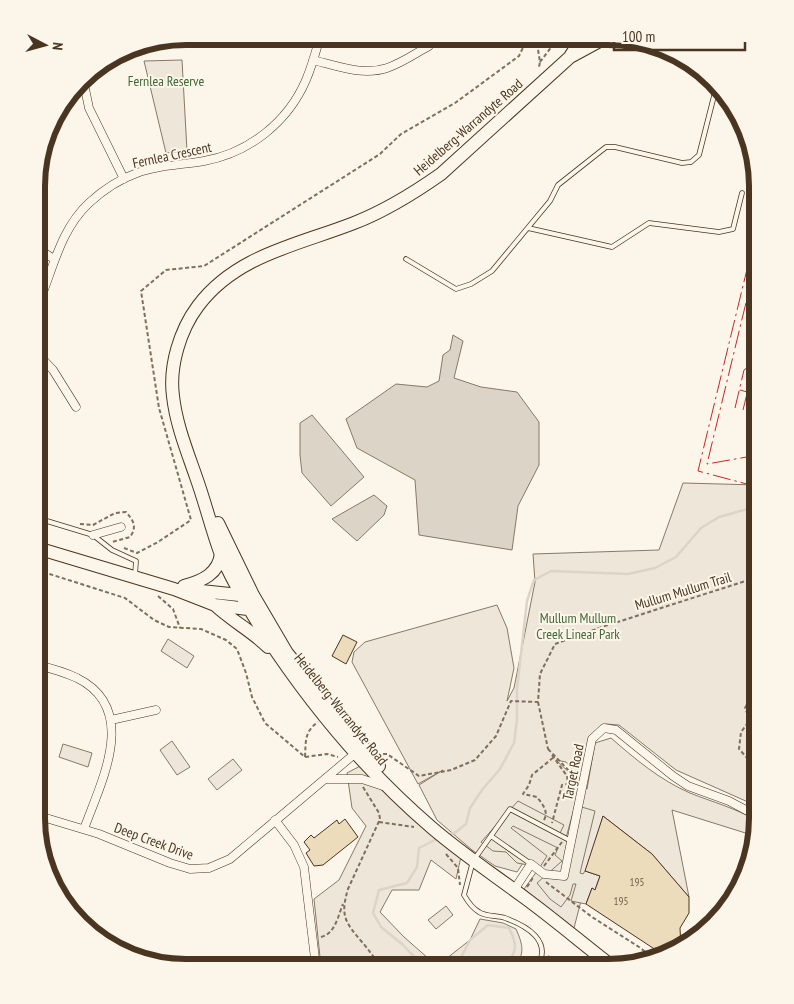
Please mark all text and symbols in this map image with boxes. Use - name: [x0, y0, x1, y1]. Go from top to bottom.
- north arrow: [20, 20, 70, 70]
- scale bar: [614, 20, 745, 52]
- text: 100 m: [622, 27, 655, 46]
- text: N: [49, 42, 67, 51]
- park label: Fernlea Reserve: [128, 72, 205, 90]
- street label: Heidelberg-Warrandyte Road: [410, 75, 526, 179]
- street label: Fernlea Crescent: [131, 138, 213, 172]
- street label: Mullum Mullum Trail: [633, 568, 734, 614]
- park label: Mullum Mullum Creek Linear Park: [536, 609, 620, 643]
- street label: Heidelberg-Warrandyte Road: [290, 649, 392, 769]
- street label: Target Road: [558, 742, 588, 802]
- street label: Deep Creek Drive: [112, 818, 196, 864]
- house number: 195: [630, 875, 644, 889]
- house number: 195: [614, 894, 628, 908]

